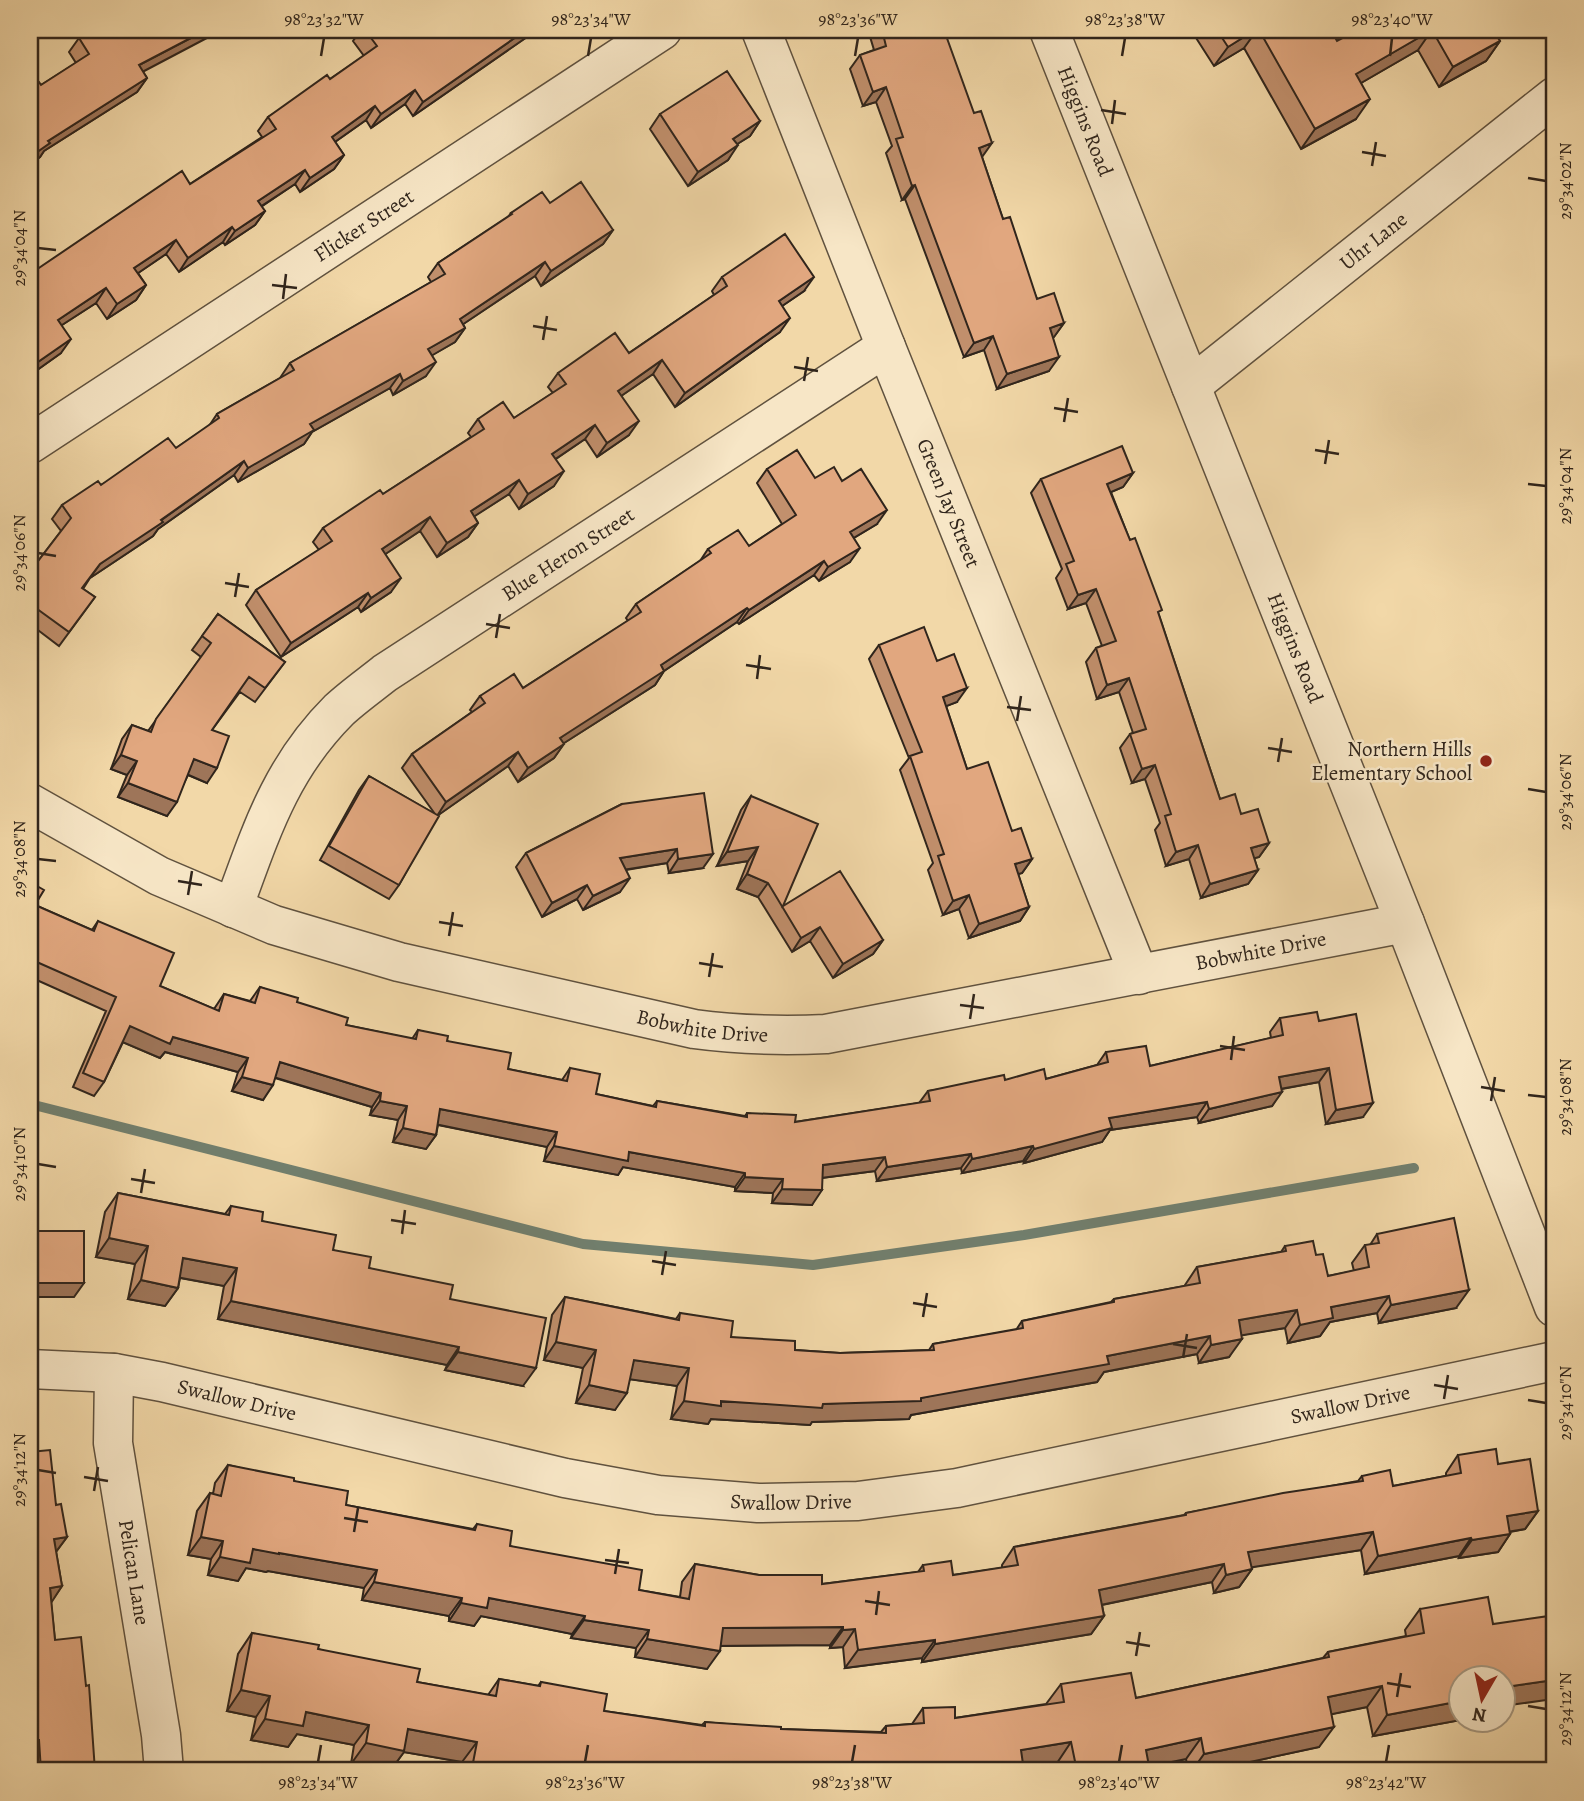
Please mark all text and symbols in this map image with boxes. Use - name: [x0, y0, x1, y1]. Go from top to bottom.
- text: 98°23'32"W: [284, 7, 364, 31]
- text: 98°23'34"W: [551, 7, 631, 31]
- text: 98°23'36"W: [818, 7, 898, 31]
- text: 98°23'38"W: [1085, 7, 1165, 31]
- text: 98°23'40"W: [1351, 7, 1433, 31]
- street label: Higgins Road: [1051, 62, 1120, 181]
- text: 29°34'02"N: [1553, 142, 1577, 220]
- street label: Flicker Street: [308, 182, 419, 268]
- street label: Uhr Lane: [1334, 205, 1413, 276]
- text: 29°34'04"N: [7, 209, 31, 287]
- street label: Green Jay Street: [910, 434, 987, 572]
- text: 29°34'04"N: [1553, 447, 1577, 525]
- street label: Blue Heron Street: [496, 500, 640, 607]
- text: 29°34'06"N: [7, 514, 31, 592]
- street label: Higgins Road: [1261, 588, 1330, 708]
- place label: Northern Hills Elementary School: [1311, 735, 1472, 787]
- marker: Northern Hills Elementary School: [1478, 753, 1494, 769]
- text: 29°34'06"N: [1553, 753, 1577, 831]
- text: 29°34'08"N: [7, 820, 31, 898]
- street label: Bobwhite Drive: [1193, 924, 1329, 977]
- street label: Bobwhite Drive: [634, 1002, 768, 1049]
- text: 29°34'08"N: [1553, 1058, 1577, 1136]
- text: 29°34'10"N: [7, 1126, 31, 1202]
- text: 29°34'10"N: [1553, 1365, 1577, 1441]
- street label: Swallow Drive: [175, 1372, 299, 1428]
- street label: Swallow Drive: [1288, 1378, 1413, 1431]
- text: 29°34'12"N: [7, 1433, 31, 1507]
- street label: Swallow Drive: [729, 1487, 852, 1517]
- street label: Pelican Lane: [112, 1517, 157, 1627]
- north arrow: [1448, 1664, 1518, 1734]
- text: 29°34'12"N: [1553, 1672, 1577, 1746]
- text: N: [1470, 1701, 1488, 1729]
- text: 98°23'34"W: [278, 1770, 358, 1794]
- text: 98°23'36"W: [545, 1770, 625, 1794]
- text: 98°23'38"W: [812, 1770, 892, 1794]
- text: 98°23'40"W: [1078, 1770, 1160, 1794]
- text: 98°23'42"W: [1346, 1770, 1426, 1794]

